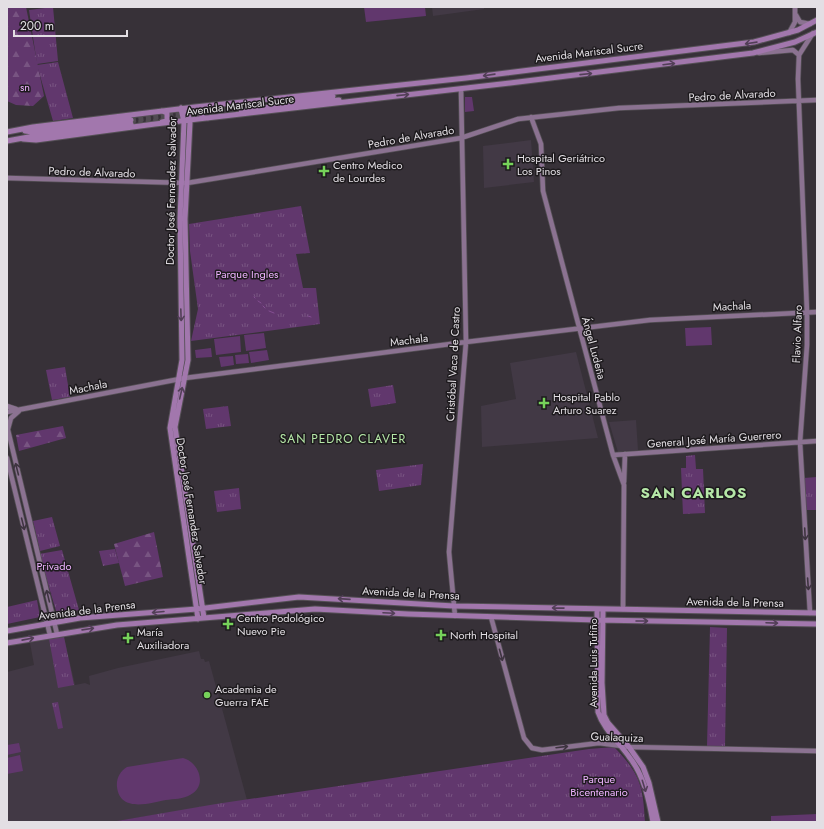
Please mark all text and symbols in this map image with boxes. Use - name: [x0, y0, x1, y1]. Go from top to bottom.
- scale bar: [14, 12, 127, 38]
- text: 200 m: [20, 17, 54, 35]
- street label: Avenida Mariscal Sucre: [534, 37, 644, 67]
- one-way arrow: [745, 39, 758, 47]
- one-way arrow: [662, 60, 675, 68]
- one-way arrow: [579, 70, 592, 77]
- one-way arrow: [483, 71, 496, 79]
- park label: sn: [20, 79, 30, 95]
- street label: Pedro de Alvarado: [688, 85, 776, 105]
- street label: Avenida Mariscal Sucre: [185, 90, 295, 120]
- one-way arrow: [396, 92, 409, 99]
- street label: Doctor José Fernandez Salvador: [162, 117, 180, 265]
- street label: Pedro de Alvarado: [367, 122, 455, 152]
- place label: Hospital Geriátrico Los Pinos: [517, 150, 605, 179]
- place label: Centro Medico de Lourdes: [333, 157, 403, 186]
- marker: Hospital Geriátrico Los Pinos: [502, 158, 514, 170]
- street label: Pedro de Alvarado: [48, 162, 136, 182]
- marker: Centro Medico de Lourdes: [318, 165, 330, 177]
- park label: Parque Ingles: [216, 266, 279, 282]
- street label: Machala: [712, 297, 752, 315]
- street label: Flavio Alfaro: [788, 305, 806, 363]
- street label: Cristóbal Vaca de Castro: [442, 306, 464, 422]
- one-way arrow: [177, 308, 185, 321]
- street label: Ángel Ludeña: [578, 315, 610, 381]
- street label: Machala: [389, 330, 429, 350]
- street label: Machala: [68, 375, 108, 399]
- one-way arrow: [178, 387, 186, 400]
- place label: Hospital Pablo Arturo Suarez: [553, 389, 620, 418]
- marker: Hospital Pablo Arturo Suarez: [538, 397, 550, 409]
- street label: General José María Guerrero: [646, 426, 782, 452]
- district label: SAN PEDRO CLAVER: [280, 430, 406, 448]
- street label: Doctor José Fernandez Salvador: [173, 437, 212, 586]
- one-way arrow: [13, 463, 21, 476]
- district label: SAN CARLOS: [641, 482, 748, 504]
- one-way arrow: [20, 517, 27, 530]
- one-way arrow: [801, 527, 809, 540]
- park label: Privado: [37, 558, 71, 574]
- one-way arrow: [804, 577, 811, 590]
- street label: Avenida de la Prensa: [362, 582, 460, 604]
- one-way arrow: [44, 590, 51, 603]
- street label: Avenida de la Prensa: [686, 593, 784, 611]
- street label: Avenida de la Prensa: [38, 596, 136, 624]
- one-way arrow: [338, 596, 351, 603]
- one-way arrow: [552, 604, 565, 612]
- one-way arrow: [152, 608, 165, 615]
- one-way arrow: [382, 609, 395, 617]
- place label: Centro Podológico Nuevo Pie: [237, 610, 324, 639]
- one-way arrow: [635, 617, 648, 625]
- marker: Centro Podológico Nuevo Pie: [222, 618, 234, 630]
- street label: Avenida Luis Tufiño: [585, 618, 601, 708]
- one-way arrow: [765, 620, 778, 627]
- place label: María Auxiliadora: [137, 624, 189, 653]
- one-way arrow: [81, 625, 94, 633]
- place label: North Hospital: [450, 627, 518, 643]
- marker: North Hospital: [435, 629, 447, 641]
- marker: María Auxiliadora: [122, 632, 134, 644]
- one-way arrow: [21, 635, 34, 643]
- one-way arrow: [498, 648, 506, 661]
- place label: Academia de Guerra FAE: [215, 681, 277, 710]
- marker: Academia de Guerra FAE: [202, 690, 212, 700]
- street label: Gualaquiza: [590, 728, 644, 746]
- one-way arrow: [555, 743, 568, 751]
- park label: Parque Bicentenario: [570, 771, 628, 800]
- one-way arrow: [641, 779, 648, 792]

